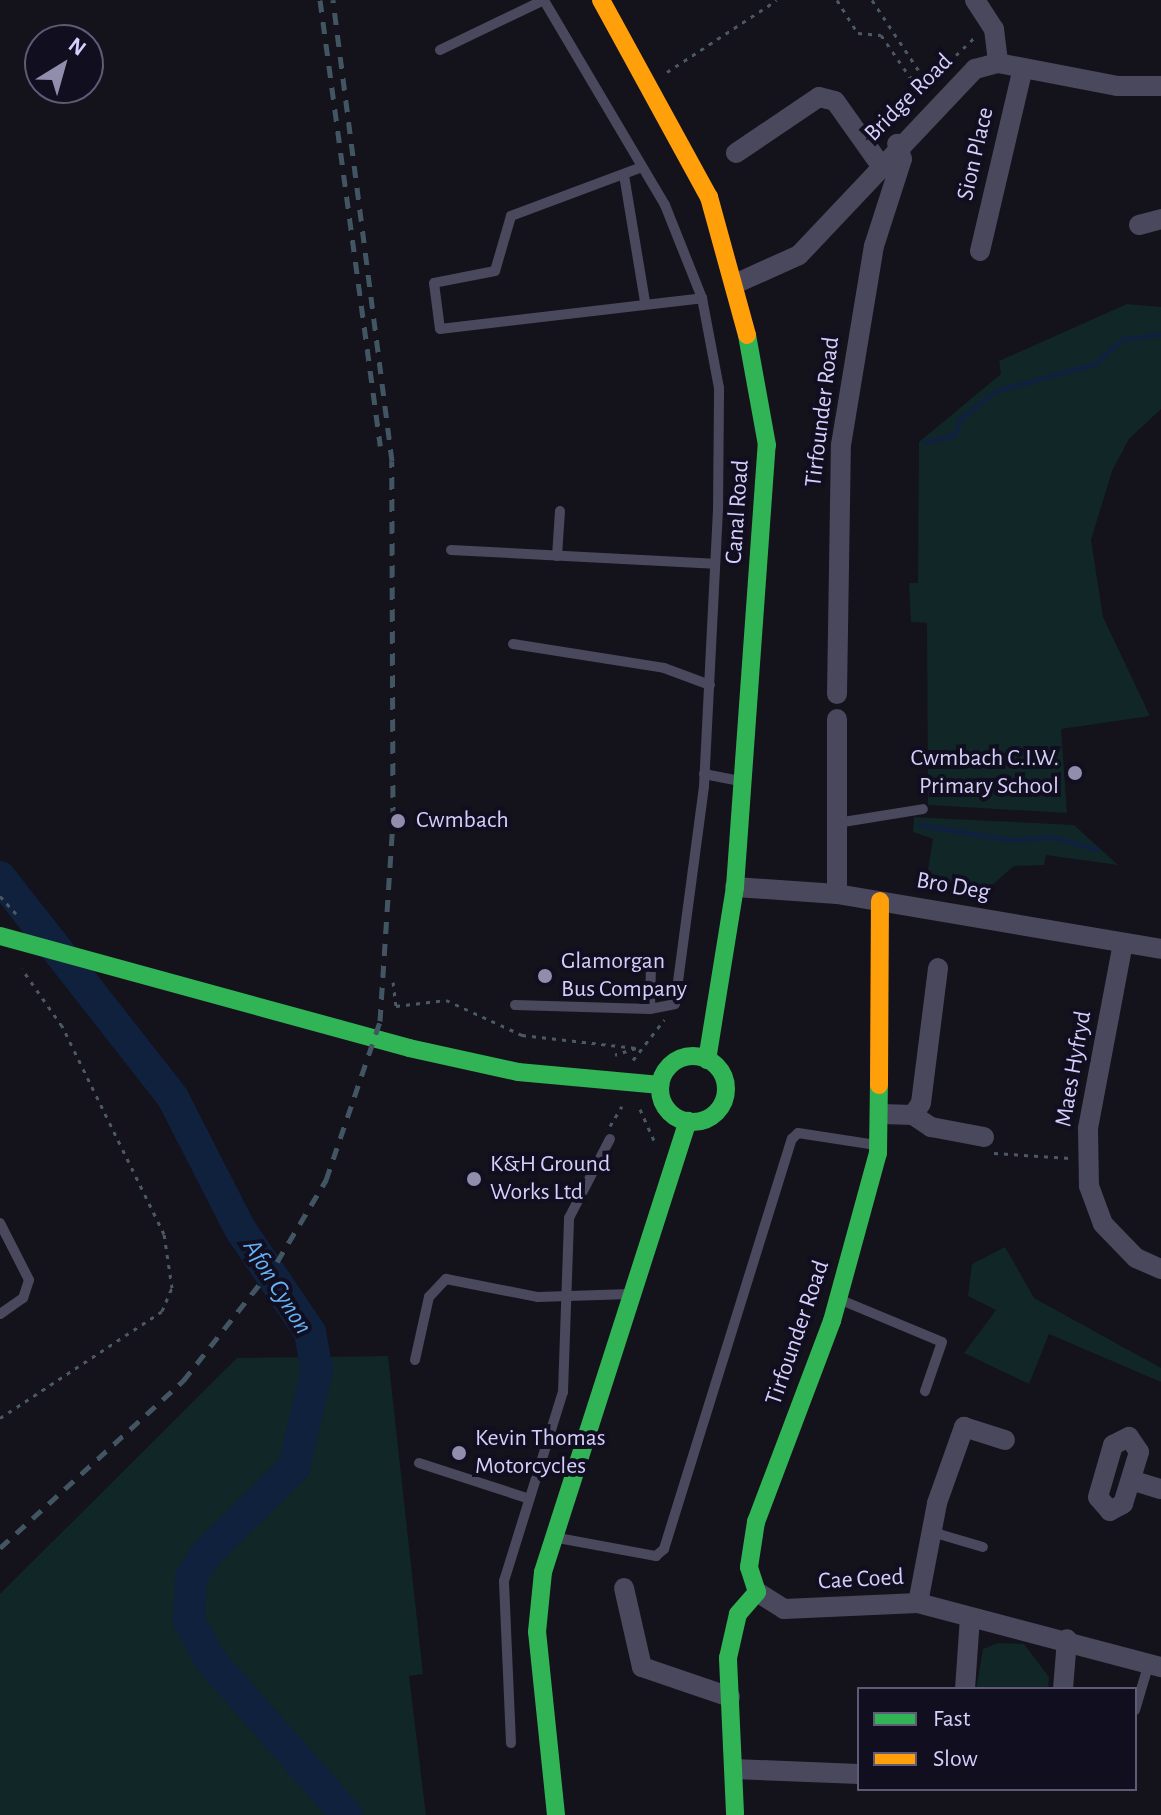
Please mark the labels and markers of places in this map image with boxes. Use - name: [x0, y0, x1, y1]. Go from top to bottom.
- place label: Cwmbach C.I.W. Primary School: [911, 745, 1059, 801]
- marker: Cwmbach C.I.W. Primary School: [1066, 764, 1084, 782]
- place label: Cwmbach: [416, 807, 509, 835]
- marker: Cwmbach: [387, 810, 409, 832]
- place label: Glamorgan Bus Company: [561, 948, 687, 1004]
- marker: Glamorgan Bus Company: [536, 967, 554, 985]
- place label: K&H Ground Works Ltd: [490, 1151, 610, 1207]
- marker: K&H Ground Works Ltd: [465, 1170, 483, 1188]
- place label: Kevin Thomas Motorcycles: [475, 1425, 606, 1481]
- marker: Kevin Thomas Motorcycles: [450, 1444, 468, 1462]

